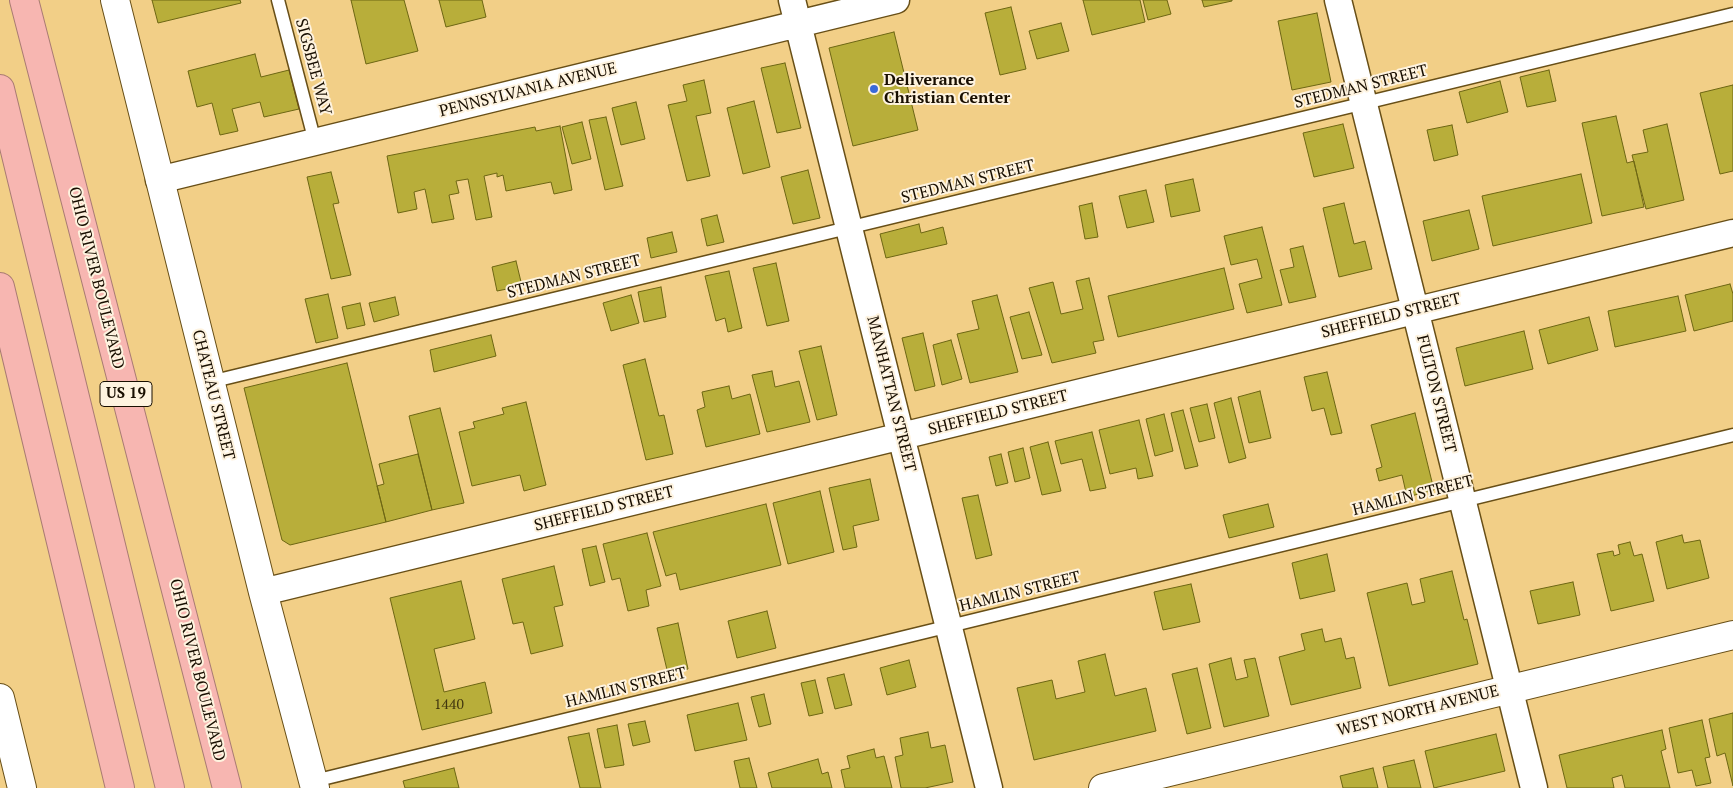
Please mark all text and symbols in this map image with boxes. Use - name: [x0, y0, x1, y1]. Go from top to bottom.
- street label: SIGSBEE WAY: [291, 17, 335, 117]
- street label: PENNSYLVANIA AVENUE: [437, 59, 619, 121]
- street label: STEDMAN STREET: [1292, 61, 1430, 113]
- place label: Deliverance Christian Center: [884, 70, 1010, 108]
- marker: Deliverance Christian Center: [868, 83, 880, 95]
- street label: STEDMAN STREET: [899, 156, 1037, 208]
- street label: OHIO RIVER BOULEVARD: [64, 185, 128, 371]
- street label: STEDMAN STREET: [505, 251, 643, 303]
- street label: SHEFFIELD STREET: [1319, 289, 1463, 343]
- street label: MANHATTAN STREET: [862, 314, 920, 474]
- street label: CHATEAU STREET: [188, 328, 238, 462]
- street label: FULTON STREET: [1412, 333, 1460, 455]
- road number: US 19: [100, 382, 152, 406]
- street label: SHEFFIELD STREET: [926, 386, 1070, 440]
- street label: HAMLIN STREET: [1351, 472, 1475, 520]
- street label: SHEFFIELD STREET: [532, 482, 676, 536]
- street label: HAMLIN STREET: [958, 568, 1082, 616]
- street label: OHIO RIVER BOULEVARD: [165, 577, 229, 763]
- street label: HAMLIN STREET: [564, 664, 688, 712]
- street label: WEST NORTH AVENUE: [1335, 682, 1501, 740]
- house number: 1440: [434, 697, 464, 713]

